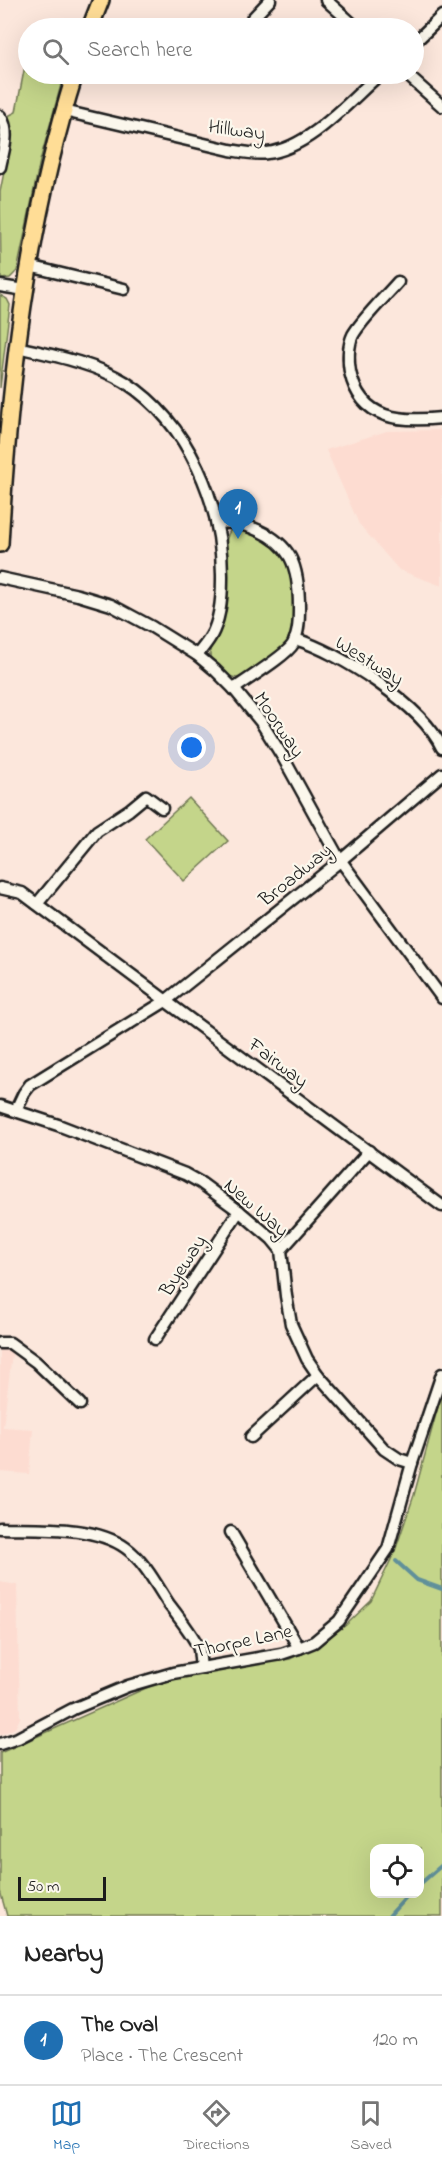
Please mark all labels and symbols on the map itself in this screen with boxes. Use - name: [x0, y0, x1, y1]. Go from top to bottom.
- street label: Hillway: [206, 113, 267, 150]
- pin: 1: [218, 490, 258, 539]
- street label: Westway: [329, 630, 409, 695]
- street label: Moorway: [245, 687, 311, 764]
- your location: [177, 733, 206, 762]
- street label: Broadway: [253, 837, 340, 915]
- street label: Fairway: [241, 1031, 314, 1096]
- street label: New Way: [216, 1172, 294, 1245]
- street label: Byeway: [153, 1230, 215, 1304]
- street label: Thorpe Lane: [192, 1618, 295, 1667]
- scale bar: [18, 1874, 106, 1902]

